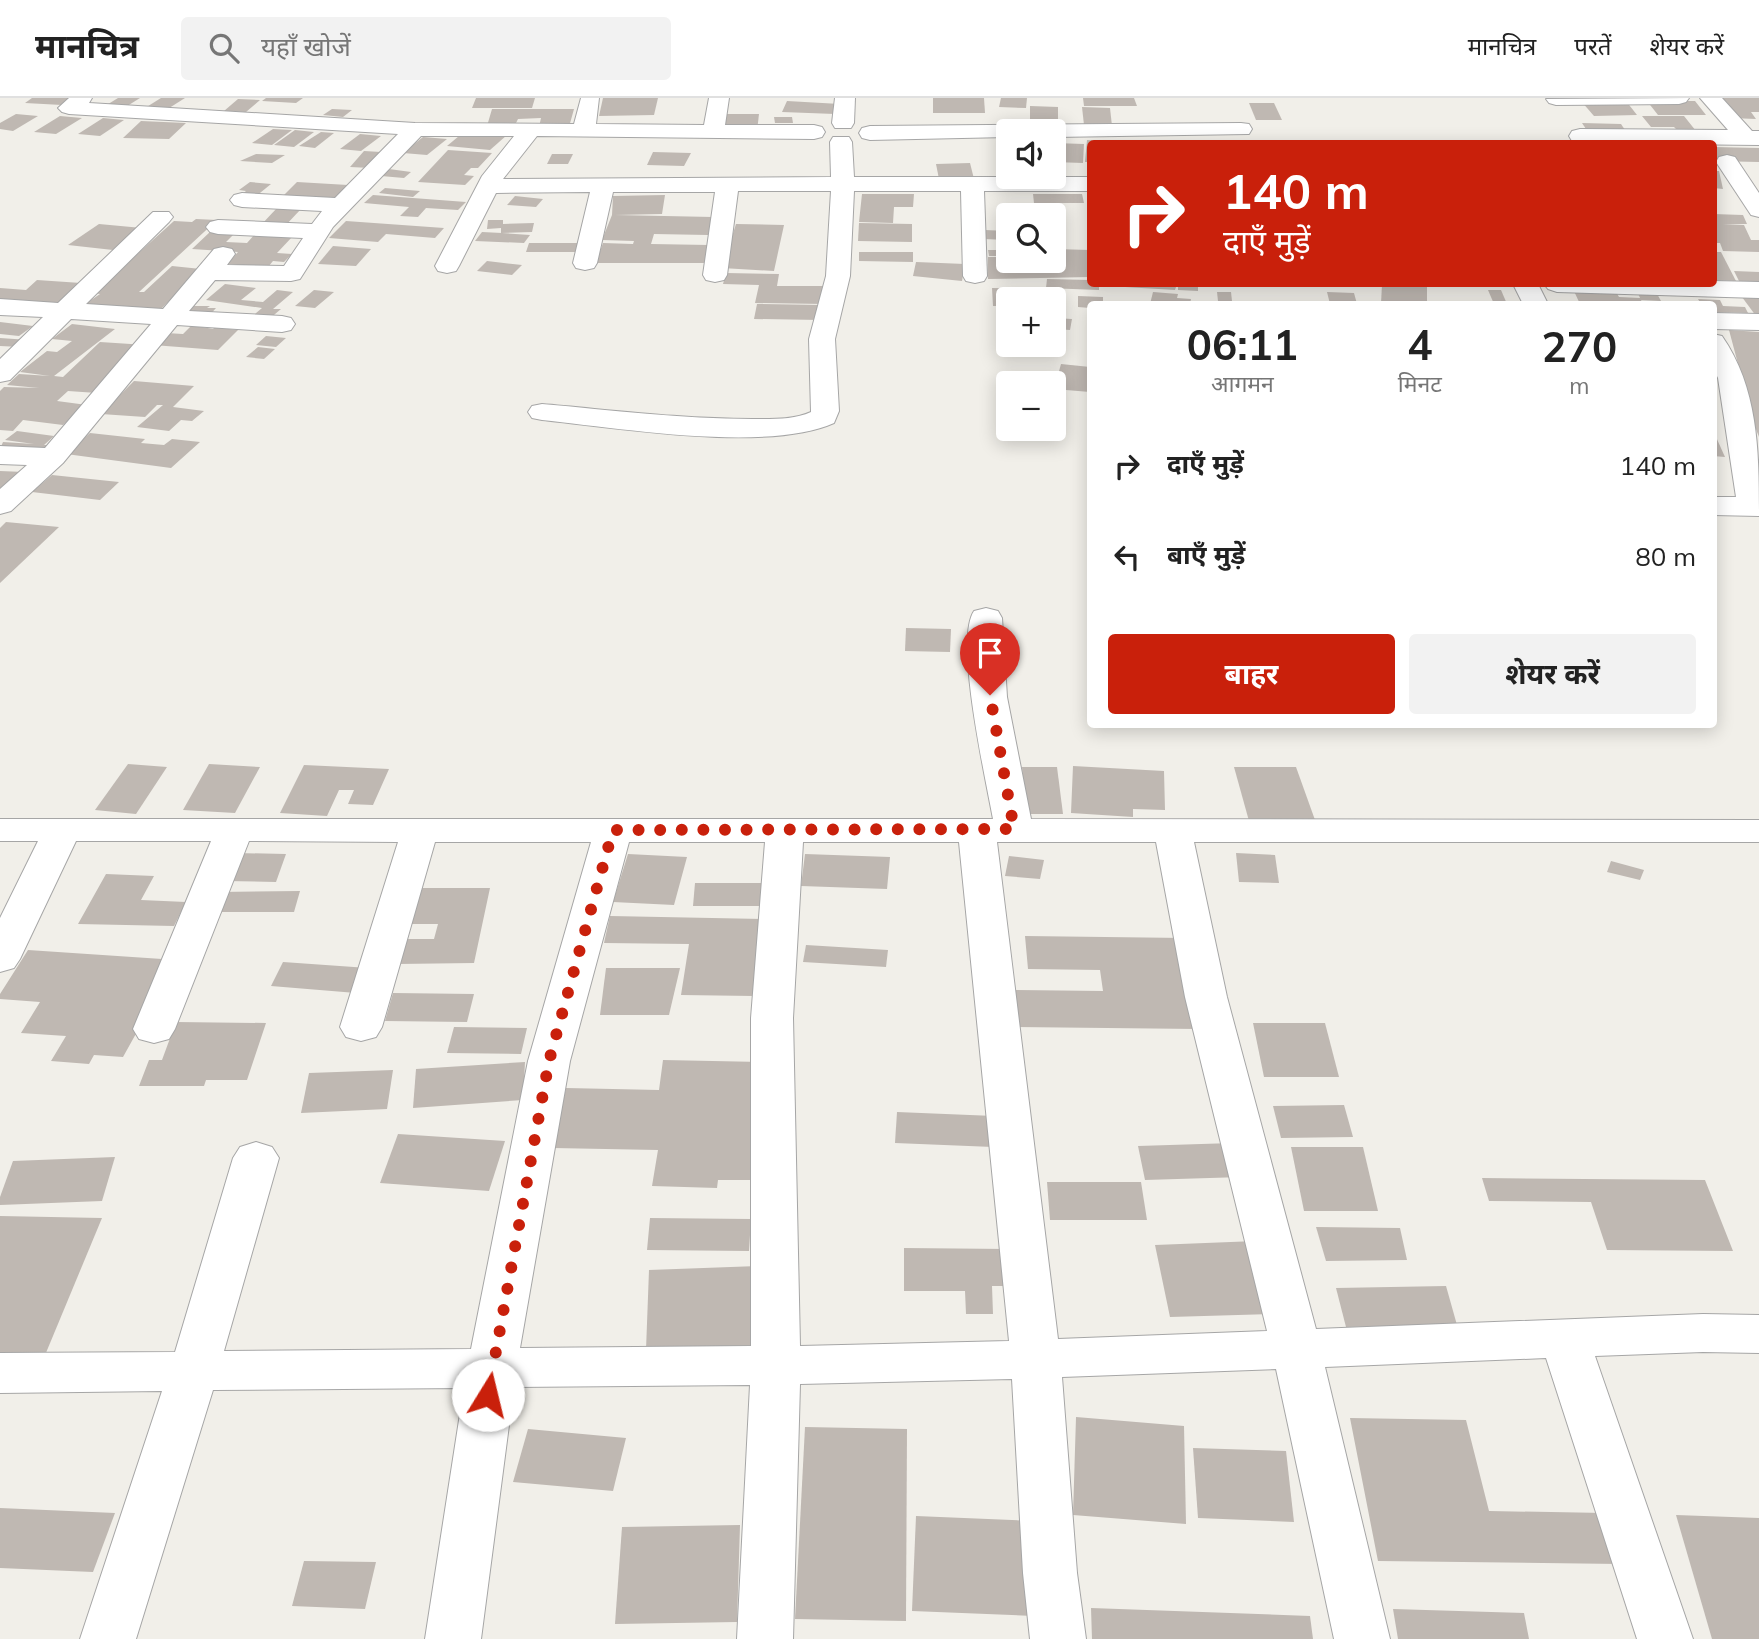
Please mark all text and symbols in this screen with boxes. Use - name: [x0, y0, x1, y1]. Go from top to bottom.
- search box: [181, 17, 671, 80]
- text: मानचित्र: [35, 25, 139, 66]
- icon: search: [205, 29, 243, 67]
- text: यहाँ खोजें: [261, 30, 351, 63]
- text: मानचित्र: [1468, 31, 1536, 61]
- text: परतें: [1574, 31, 1611, 61]
- text: शेयर करें: [1649, 31, 1724, 61]
- map controls: [996, 119, 1066, 441]
- button: sound: [996, 119, 1066, 189]
- text: 140 m: [1223, 160, 1369, 221]
- icon: right: [1108, 168, 1199, 259]
- button: search: [996, 203, 1066, 273]
- text: दाएँ मुड़ें: [1223, 221, 1311, 261]
- button: +: [996, 287, 1066, 357]
- text: 06:11: [1187, 318, 1298, 371]
- text: 4: [1407, 318, 1432, 371]
- text: 270: [1542, 320, 1617, 373]
- text: आगमन: [1211, 369, 1274, 398]
- text: मिनट: [1398, 369, 1442, 398]
- button: −: [996, 371, 1066, 441]
- text: m: [1569, 371, 1590, 400]
- icon: right: [1108, 447, 1146, 485]
- text: दाएँ मुड़ें: [1167, 447, 1244, 480]
- text: 140 m: [1620, 449, 1696, 482]
- icon: left: [1108, 538, 1146, 576]
- text: बाएँ मुड़ें: [1167, 538, 1245, 571]
- text: 80 m: [1635, 540, 1696, 573]
- pin: [960, 623, 1020, 695]
- icon: arrive: [971, 634, 1009, 672]
- button: बाहर: [1108, 634, 1395, 714]
- button: शेयर करें: [1409, 634, 1696, 714]
- position arrow: [451, 1358, 525, 1432]

